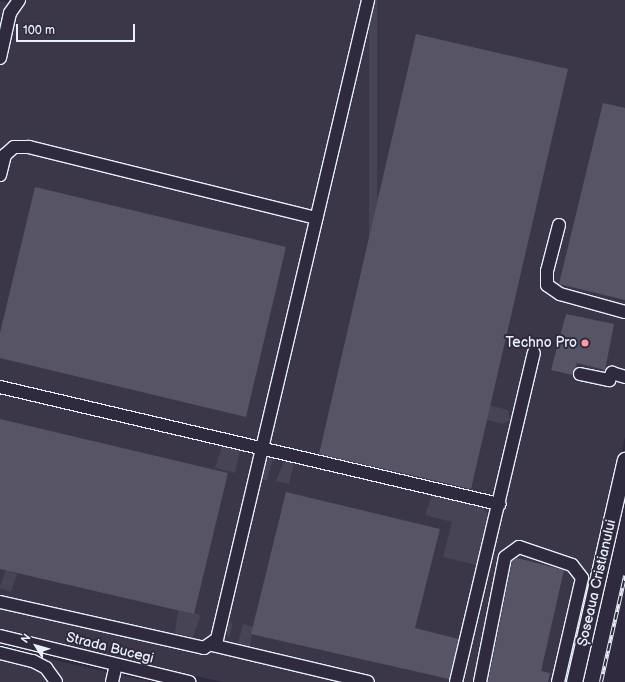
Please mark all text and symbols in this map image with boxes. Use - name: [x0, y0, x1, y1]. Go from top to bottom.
- scale bar: [18, 16, 137, 42]
- text: 100 m: [23, 23, 55, 38]
- place label: Techno Pro: [505, 335, 577, 351]
- marker: Techno Pro: [580, 338, 590, 348]
- street label: Șoseaua Cristianului: [574, 518, 620, 648]
- north arrow: [16, 626, 56, 666]
- street label: Strada Bucegi: [64, 629, 156, 667]
- text: N: [18, 631, 34, 646]

